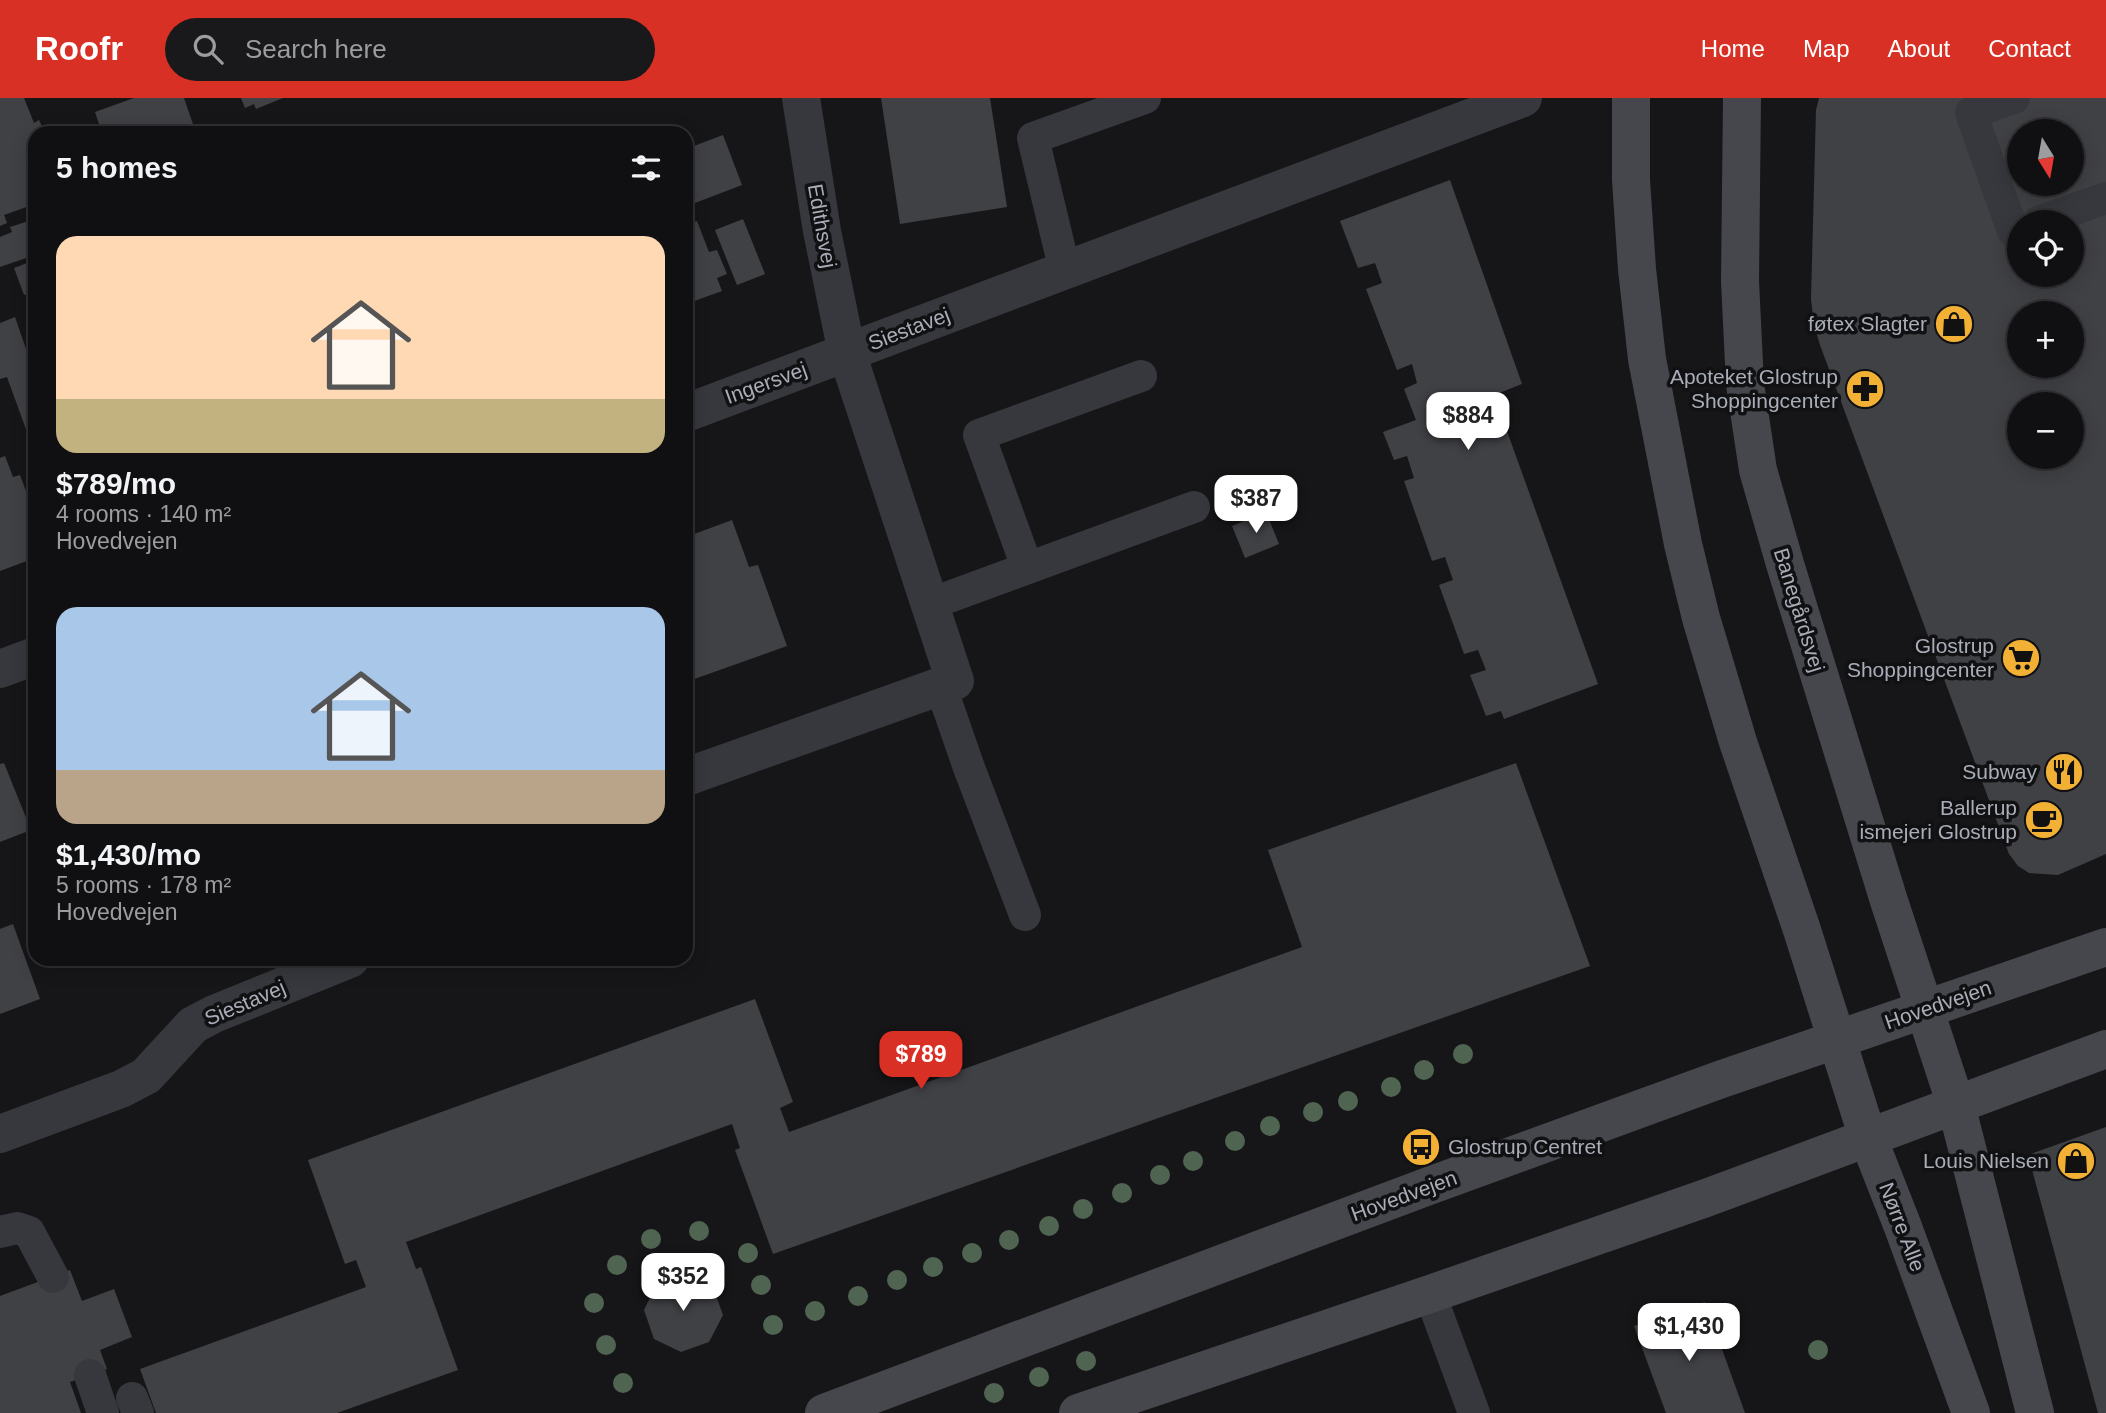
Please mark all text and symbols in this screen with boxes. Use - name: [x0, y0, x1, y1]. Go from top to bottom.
- search box: [165, 18, 655, 81]
- text: Roofr: [35, 30, 123, 67]
- icon: search: [189, 30, 227, 68]
- text: Search here: [245, 34, 387, 64]
- text: Home: [1701, 35, 1765, 62]
- text: Map: [1803, 35, 1850, 62]
- text: About: [1888, 35, 1950, 62]
- text: Contact: [1988, 35, 2071, 62]
- north arrow: [2007, 119, 2084, 196]
- map controls: [2007, 119, 2084, 469]
- icon: filters: [627, 149, 665, 187]
- text: 5 homes: [56, 151, 178, 184]
- street label: Edithsvej: [804, 182, 841, 270]
- button: locate: [2007, 210, 2084, 287]
- icon: home: [298, 282, 424, 408]
- button: +: [2007, 301, 2084, 378]
- street label: Siestavej: [865, 303, 953, 355]
- shop icon: føtex Slagter: [1933, 303, 1975, 345]
- place label: føtex Slagter: [1808, 312, 1927, 335]
- street label: Ingersvej: [722, 357, 810, 408]
- place label: Apoteket Glostrup Shoppingcenter: [1670, 365, 1838, 412]
- pharmacy icon: Apoteket Glostrup Shoppingcenter: [1844, 368, 1886, 410]
- pin: $884: [1427, 392, 1509, 452]
- button: −: [2007, 392, 2084, 469]
- text: $884: [1442, 402, 1494, 428]
- text: $789/mo: [56, 467, 176, 500]
- pin: $387: [1215, 476, 1297, 535]
- text: $387: [1230, 485, 1282, 511]
- text: 4 rooms · 140 m²: [56, 501, 231, 527]
- text: Hovedvejen: [56, 528, 177, 554]
- street label: Banegårdsvej: [1770, 545, 1829, 675]
- place label: Glostrup Shoppingcenter: [1847, 634, 1994, 681]
- supermarket icon: Glostrup Shoppingcenter: [2000, 637, 2042, 679]
- icon: home: [298, 653, 424, 779]
- restaurant icon: Subway: [2043, 751, 2085, 793]
- place label: Subway: [1962, 760, 2037, 783]
- place label: Ballerup ismejeri Glostrup: [1859, 796, 2017, 843]
- cafe icon: Ballerup ismejeri Glostrup: [2023, 799, 2065, 841]
- text: $1,430/mo: [56, 838, 201, 871]
- text: 5 rooms · 178 m²: [56, 872, 231, 898]
- text: Hovedvejen: [56, 899, 177, 925]
- street label: Siestavej: [201, 975, 289, 1030]
- street label: Hovedvejen: [1882, 976, 1994, 1033]
- pin: $789: [880, 1032, 962, 1091]
- text: $789: [895, 1041, 947, 1067]
- bus stop icon: Glostrup Centret: [1400, 1126, 1442, 1168]
- place label: Glostrup Centret: [1448, 1135, 1602, 1158]
- shop icon: Louis Nielsen: [2055, 1140, 2097, 1182]
- place label: Louis Nielsen: [1923, 1149, 2049, 1172]
- street label: Hovedvejen: [1348, 1166, 1460, 1225]
- street label: Nørre Alle: [1875, 1179, 1930, 1275]
- pin: $352: [642, 1254, 724, 1313]
- text: $352: [657, 1263, 709, 1289]
- pin: $1,430: [1632, 1304, 1746, 1363]
- text: $1,430: [1654, 1313, 1724, 1339]

